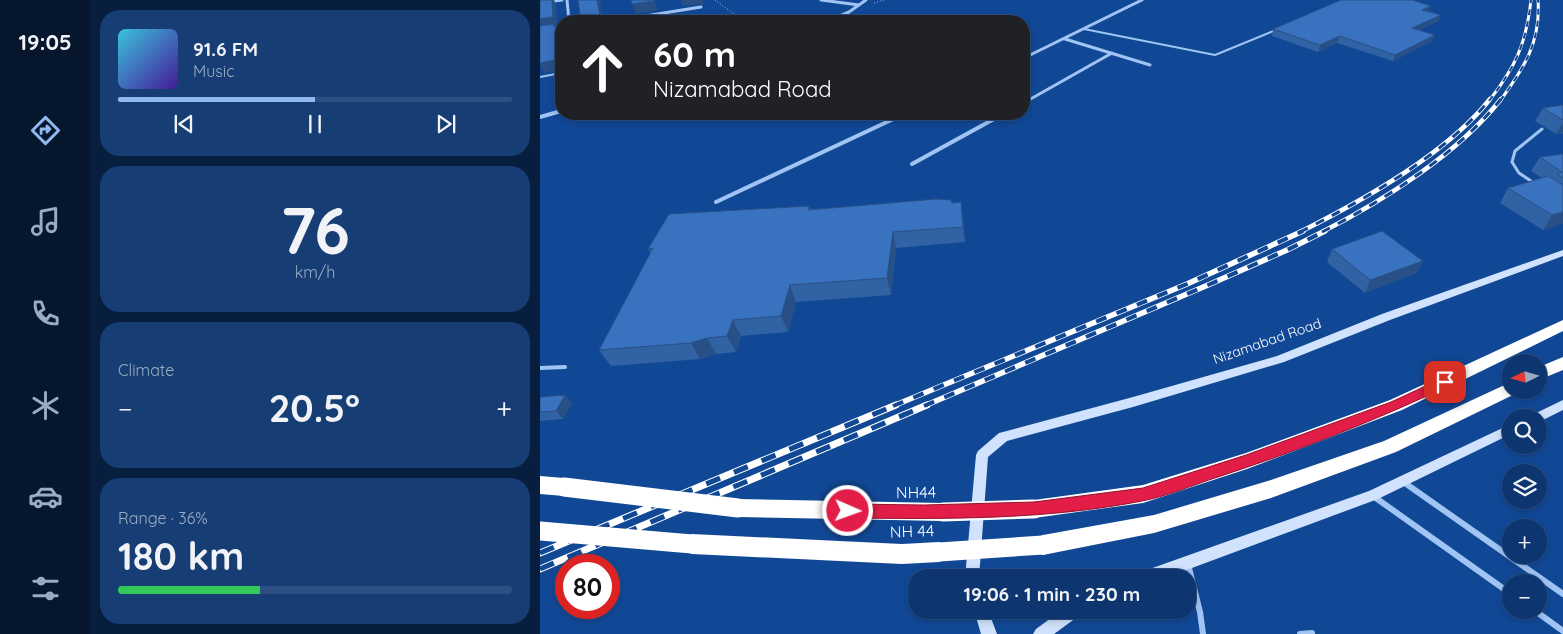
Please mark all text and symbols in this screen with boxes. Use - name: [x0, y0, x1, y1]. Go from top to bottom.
- text: 19:05: [18, 28, 72, 56]
- text: 60 m: [653, 32, 736, 76]
- icon: ahead: [570, 35, 635, 100]
- text: 91.6 FM: [193, 37, 258, 61]
- text: Music: [193, 61, 235, 81]
- text: Nizamabad Road: [653, 75, 832, 103]
- icon: previous: [170, 110, 198, 138]
- icon: pause: [301, 110, 329, 138]
- icon: next: [432, 110, 460, 138]
- icon: directions: [28, 113, 63, 148]
- text: 76: [280, 189, 350, 270]
- icon: music: [28, 204, 63, 239]
- text: km/h: [295, 262, 335, 282]
- icon: phone: [28, 296, 63, 331]
- street label: Nizamabad Road: [1210, 314, 1324, 368]
- north arrow: [1502, 354, 1548, 399]
- map controls: [1502, 354, 1547, 619]
- text: Climate: [118, 360, 174, 380]
- pin: [1424, 361, 1466, 403]
- icon: arrive: [1431, 368, 1459, 396]
- text: 20.5°: [269, 384, 360, 432]
- icon: climate: [28, 388, 63, 423]
- text: −: [118, 391, 133, 426]
- text: +: [496, 391, 512, 426]
- button: search: [1502, 409, 1547, 454]
- button: layers: [1502, 464, 1547, 509]
- icon: car: [28, 479, 63, 514]
- street label: NH44: [896, 482, 936, 502]
- position arrow: [821, 484, 873, 536]
- text: Range · 36%: [118, 508, 208, 528]
- button: +: [1502, 519, 1547, 564]
- street label: NH 44: [889, 520, 935, 542]
- text: 180 km: [118, 532, 244, 580]
- speed limit sign: 80: [555, 554, 620, 619]
- icon: filters: [28, 571, 63, 606]
- button: −: [1502, 574, 1547, 619]
- text: 19:06 · 1 min · 230 m: [964, 582, 1140, 606]

